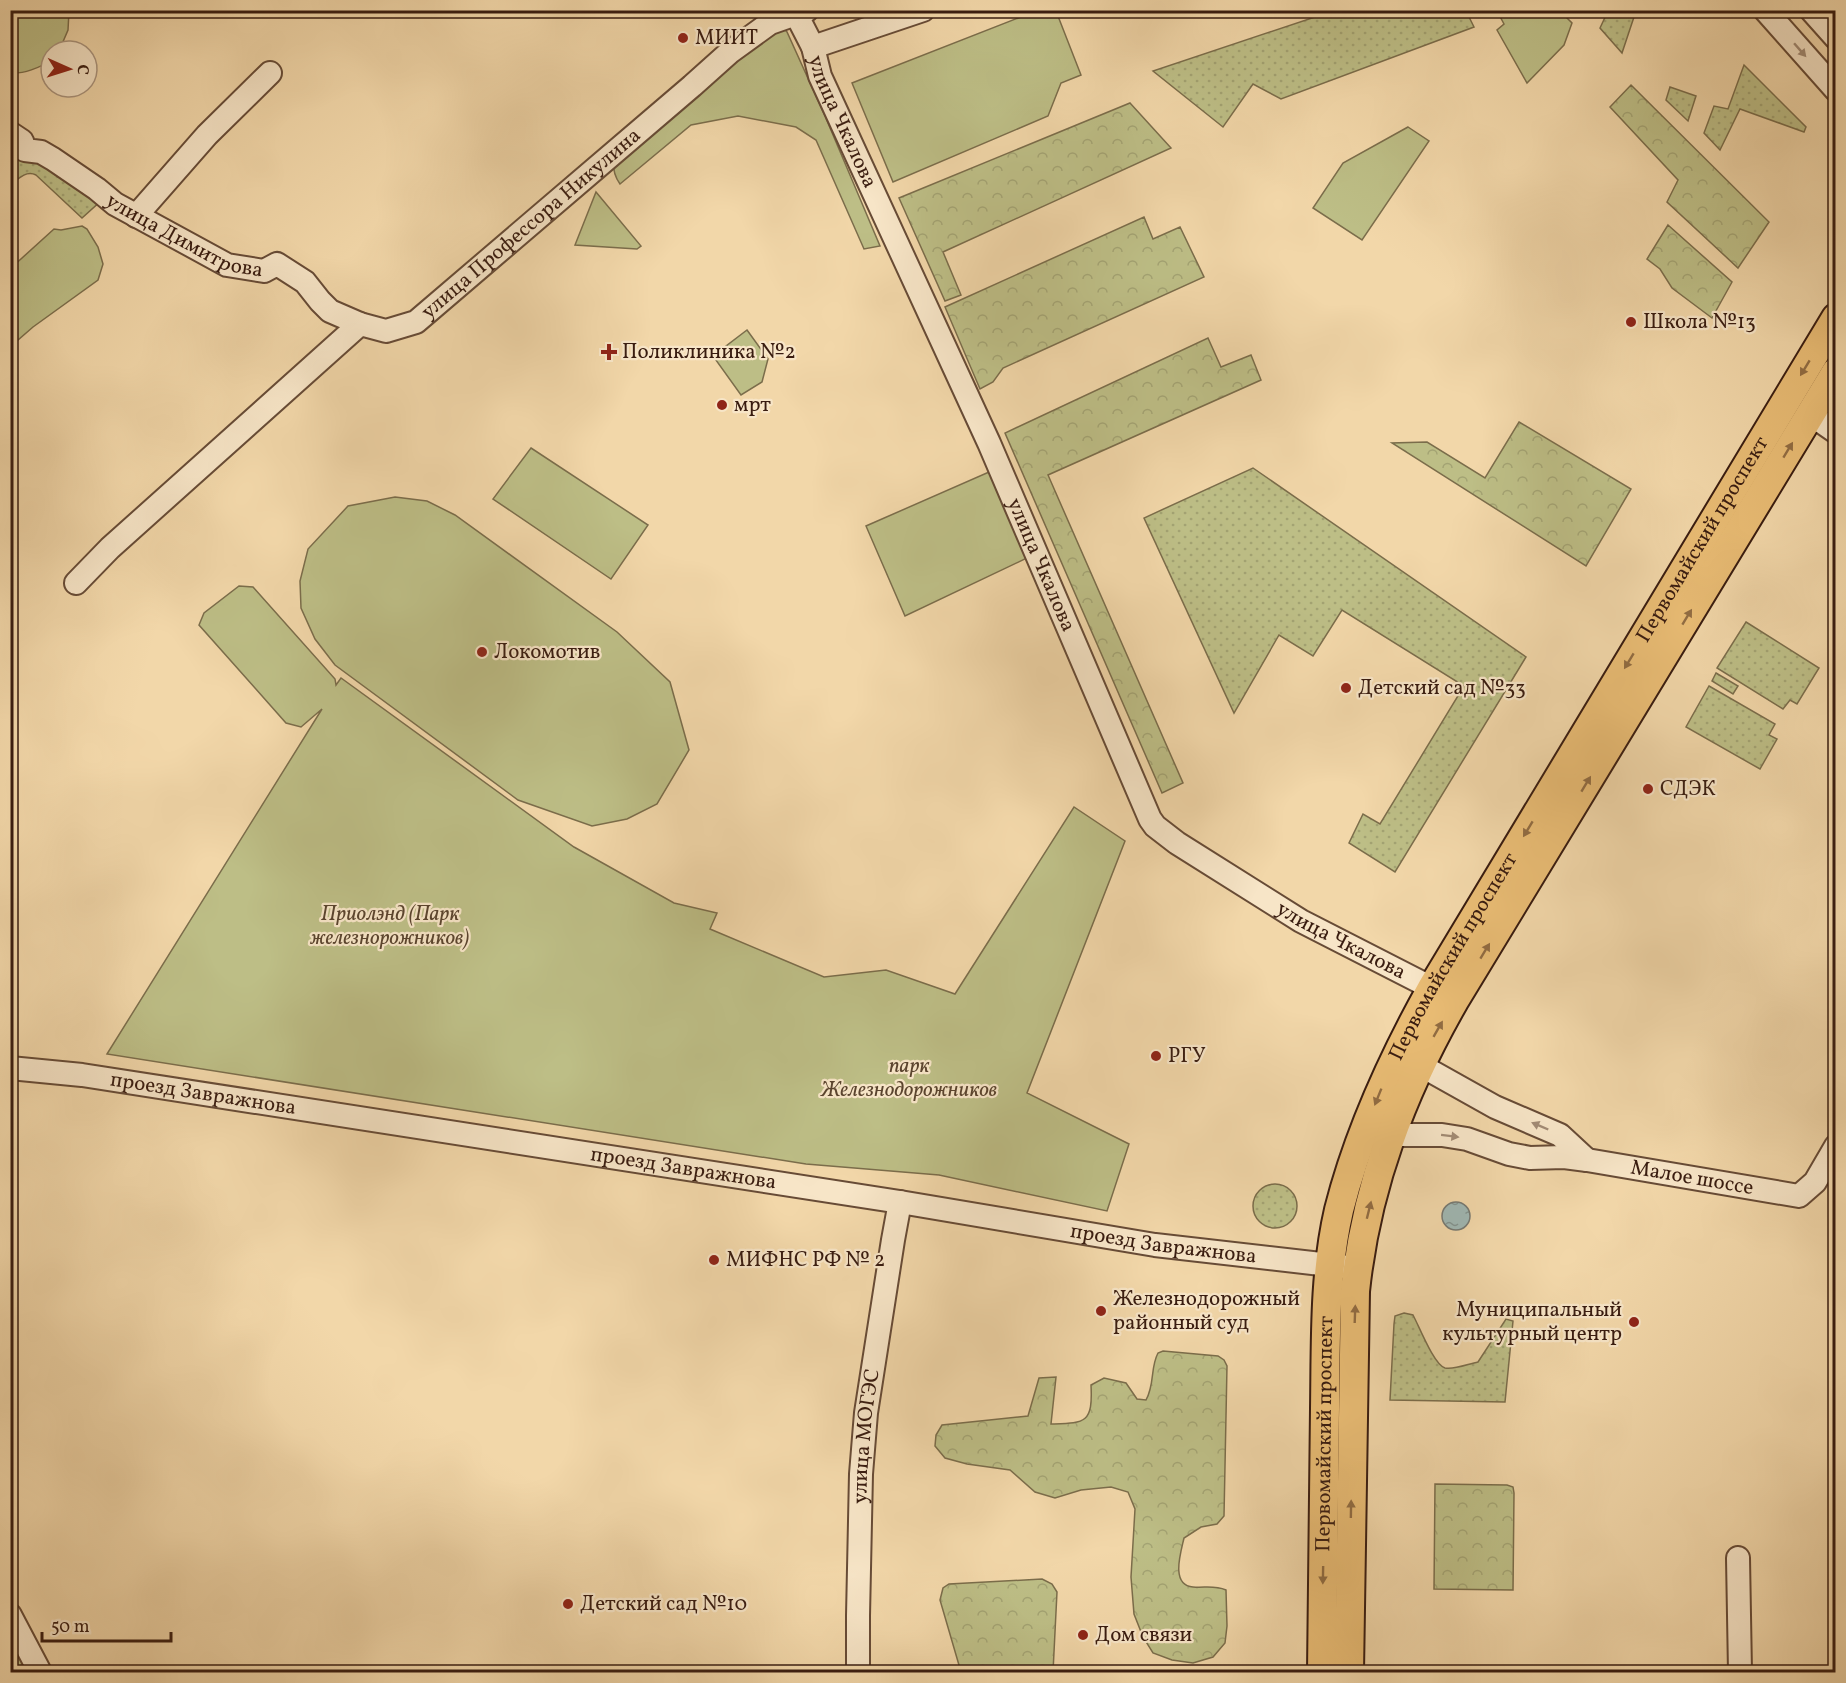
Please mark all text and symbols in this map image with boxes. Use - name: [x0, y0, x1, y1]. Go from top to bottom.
- place label: МИИТ: [695, 24, 758, 53]
- marker: МИИТ: [676, 31, 690, 45]
- north arrow: [39, 39, 99, 99]
- one-way arrow: [1793, 42, 1806, 57]
- street label: улица Чкалова: [801, 52, 884, 193]
- text: С: [71, 64, 93, 75]
- street label: улица Профессора Никулина: [415, 121, 647, 326]
- street label: улица Димитрова: [99, 187, 265, 285]
- place label: Школа №13: [1643, 308, 1756, 337]
- marker: Школа №13: [1624, 315, 1638, 329]
- place label: Поликлиника №2: [622, 338, 796, 367]
- marker: Поликлиника №2: [600, 343, 618, 361]
- one-way arrow: [1800, 360, 1811, 376]
- place label: мрт: [734, 391, 771, 420]
- marker: мрт: [715, 398, 729, 412]
- street label: Первомайский проспект: [1629, 431, 1776, 648]
- one-way arrow: [1783, 441, 1793, 458]
- street label: улица Чкалова: [1000, 493, 1083, 636]
- one-way arrow: [1681, 609, 1692, 625]
- place label: Локомотив: [494, 638, 601, 667]
- marker: Локомотив: [475, 645, 489, 659]
- one-way arrow: [1624, 653, 1634, 670]
- place label: Детский сад №33: [1358, 674, 1526, 703]
- marker: Детский сад №33: [1339, 681, 1353, 695]
- place label: СДЭК: [1660, 775, 1716, 804]
- one-way arrow: [1580, 776, 1591, 792]
- marker: СДЭК: [1641, 782, 1655, 796]
- one-way arrow: [1523, 821, 1534, 837]
- street label: Первомайский проспект: [1382, 847, 1525, 1066]
- street label: улица Чкалова: [1271, 894, 1411, 987]
- park label: Приолэнд (Парк железнорожников): [309, 900, 470, 953]
- one-way arrow: [1479, 943, 1490, 959]
- one-way arrow: [1433, 1020, 1443, 1037]
- place label: РГУ: [1168, 1042, 1206, 1071]
- marker: РГУ: [1149, 1049, 1163, 1063]
- park label: парк Железнодорожников: [820, 1052, 997, 1105]
- street label: проезд Завражнова: [108, 1065, 298, 1123]
- one-way arrow: [1373, 1088, 1383, 1106]
- one-way arrow: [1530, 1121, 1548, 1131]
- one-way arrow: [1440, 1132, 1459, 1141]
- street label: проезд Завражнова: [588, 1140, 778, 1197]
- street label: Малое шоссе: [1628, 1153, 1756, 1203]
- one-way arrow: [1364, 1201, 1374, 1220]
- street label: проезд Завражнова: [1068, 1216, 1258, 1271]
- place label: МИФНС РФ № 2: [726, 1246, 885, 1275]
- marker: МИФНС РФ № 2: [707, 1253, 721, 1267]
- place label: Железнодорожный районный суд: [1113, 1285, 1300, 1338]
- place label: Муниципальный культурный центр: [1442, 1296, 1622, 1349]
- marker: Железнодорожный районный суд: [1094, 1304, 1108, 1318]
- one-way arrow: [1350, 1305, 1359, 1324]
- street label: Первомайский проспект: [1309, 1315, 1341, 1552]
- marker: Муниципальный культурный центр: [1627, 1315, 1641, 1329]
- street label: улица МОГЭС: [846, 1367, 887, 1504]
- one-way arrow: [1346, 1500, 1356, 1519]
- one-way arrow: [1318, 1566, 1328, 1585]
- place label: Детский сад №10: [580, 1590, 747, 1619]
- marker: Детский сад №10: [561, 1597, 575, 1611]
- scale bar: [42, 1605, 171, 1643]
- text: 50 m: [51, 1615, 90, 1640]
- place label: Дом связи: [1095, 1621, 1193, 1650]
- marker: Дом связи: [1076, 1628, 1090, 1642]

